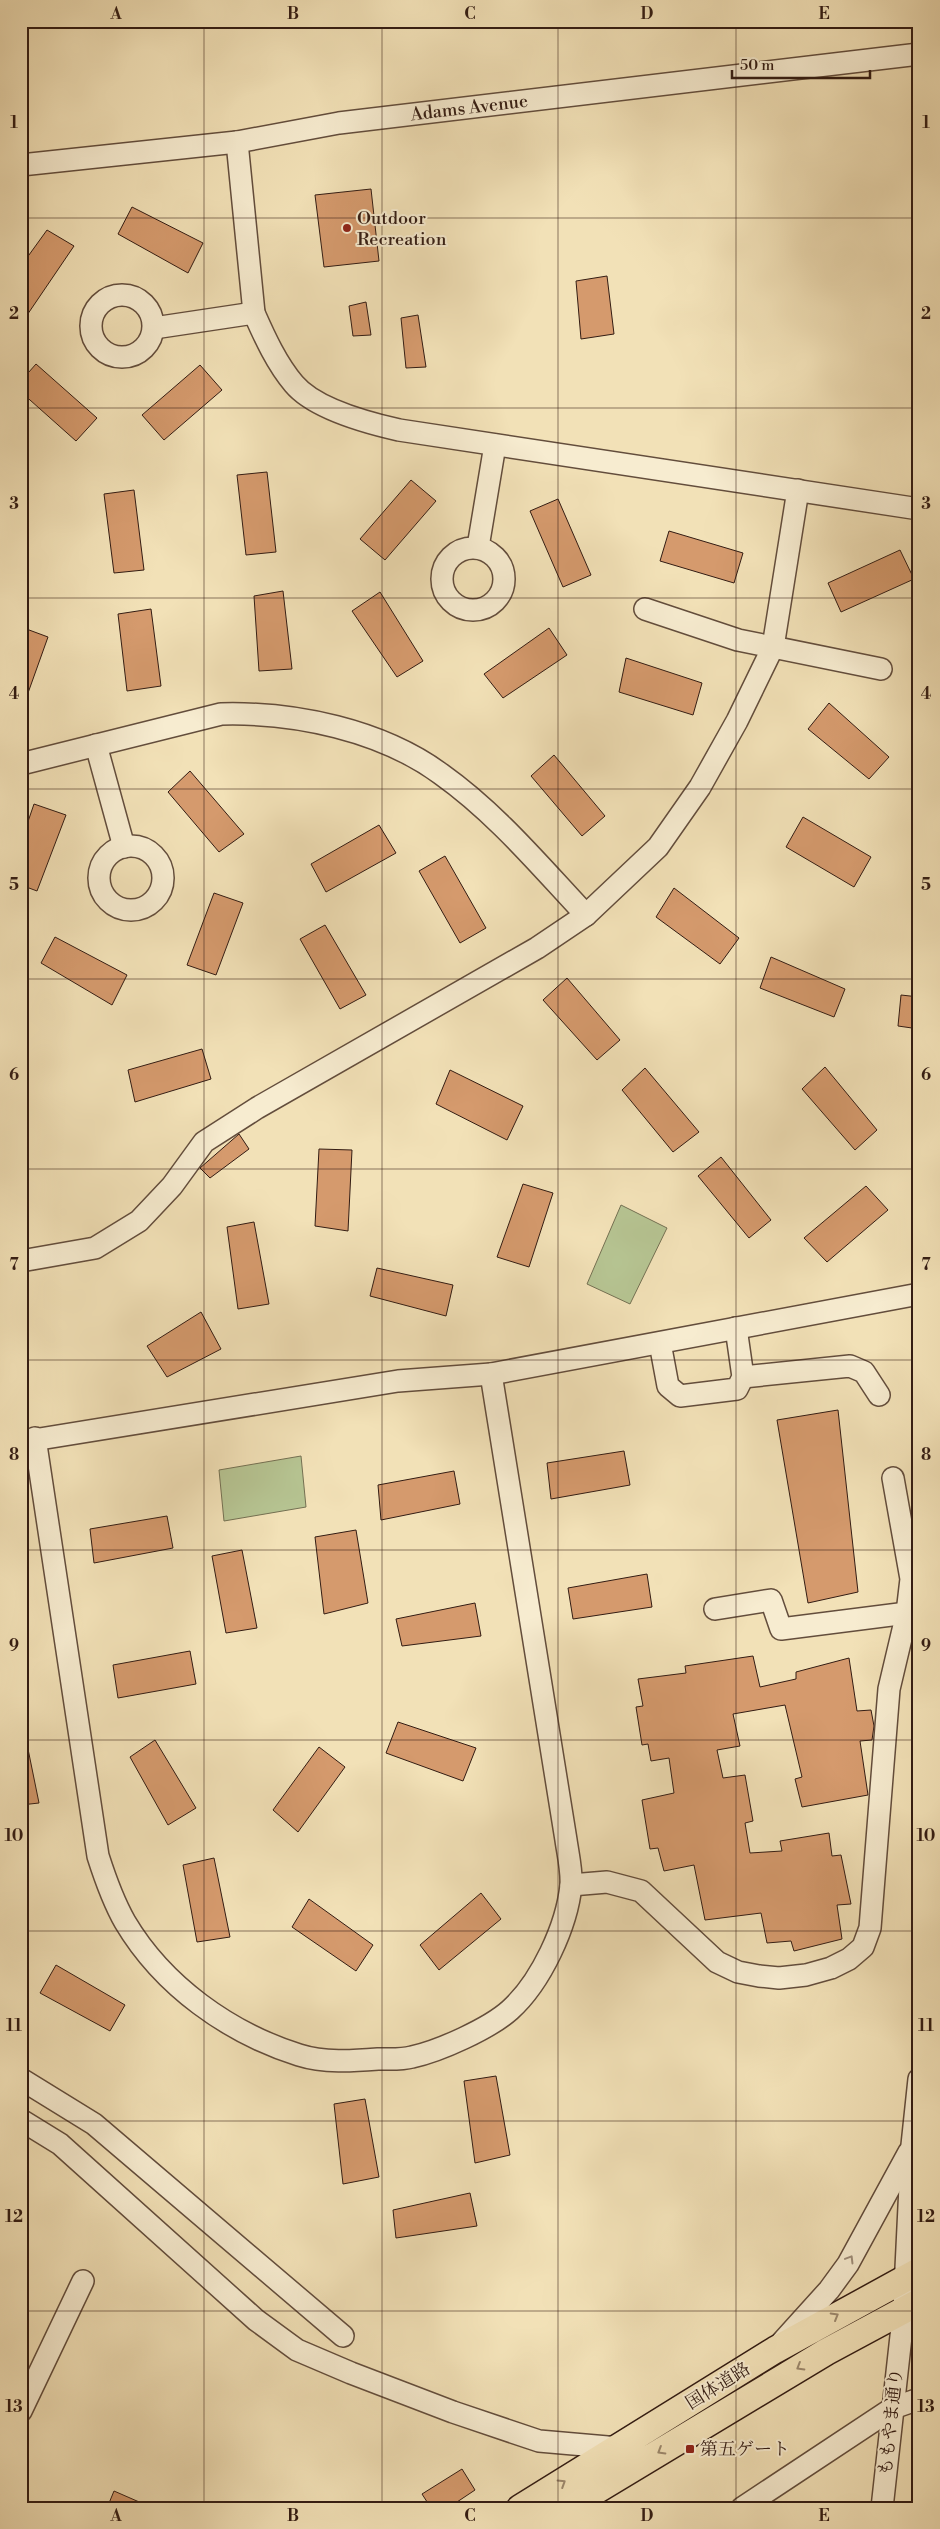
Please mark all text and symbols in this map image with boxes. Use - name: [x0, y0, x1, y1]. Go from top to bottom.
- text: A: [109, 4, 122, 24]
- text: B: [287, 4, 299, 24]
- text: C: [464, 4, 476, 24]
- text: D: [641, 4, 654, 24]
- text: E: [818, 4, 830, 24]
- scale bar: [732, 48, 870, 80]
- text: 50 m: [740, 56, 774, 75]
- street label: Adams Avenue: [408, 89, 529, 126]
- text: 1: [10, 113, 18, 133]
- text: 1: [922, 113, 930, 133]
- place label: Outdoor Recreation: [357, 207, 447, 251]
- marker: Outdoor Recreation: [341, 222, 353, 234]
- text: 2: [9, 304, 19, 324]
- text: 2: [921, 304, 931, 324]
- text: 3: [9, 494, 19, 514]
- text: 3: [921, 494, 931, 514]
- text: 4: [9, 684, 20, 704]
- text: 4: [921, 684, 932, 704]
- text: 5: [9, 875, 19, 895]
- text: 5: [921, 875, 931, 895]
- text: 6: [9, 1065, 19, 1085]
- text: 6: [921, 1065, 931, 1085]
- text: 7: [9, 1255, 19, 1275]
- text: 7: [921, 1255, 931, 1275]
- text: 8: [9, 1445, 19, 1465]
- text: 8: [921, 1445, 931, 1465]
- text: 9: [9, 1636, 19, 1656]
- text: 9: [921, 1636, 931, 1656]
- text: 10: [5, 1826, 23, 1846]
- text: 10: [917, 1826, 935, 1846]
- text: 11: [6, 2016, 22, 2036]
- text: 11: [918, 2016, 934, 2036]
- text: 12: [5, 2207, 23, 2227]
- text: 12: [917, 2207, 935, 2227]
- one-way arrow: [844, 2256, 854, 2265]
- one-way arrow: [830, 2312, 839, 2322]
- street label: 国体道路: [681, 2357, 755, 2415]
- one-way arrow: [797, 2361, 806, 2371]
- street label: ももやま通り: [874, 2367, 908, 2477]
- text: 13: [5, 2397, 23, 2417]
- text: 13: [917, 2397, 935, 2417]
- place label: 第五ゲート: [700, 2438, 790, 2461]
- marker: 第五ゲート: [684, 2443, 696, 2455]
- one-way arrow: [657, 2445, 666, 2455]
- one-way arrow: [557, 2480, 566, 2490]
- text: A: [109, 2506, 122, 2526]
- text: B: [287, 2506, 299, 2526]
- text: C: [464, 2506, 476, 2526]
- text: D: [641, 2506, 654, 2526]
- text: E: [818, 2506, 830, 2526]

